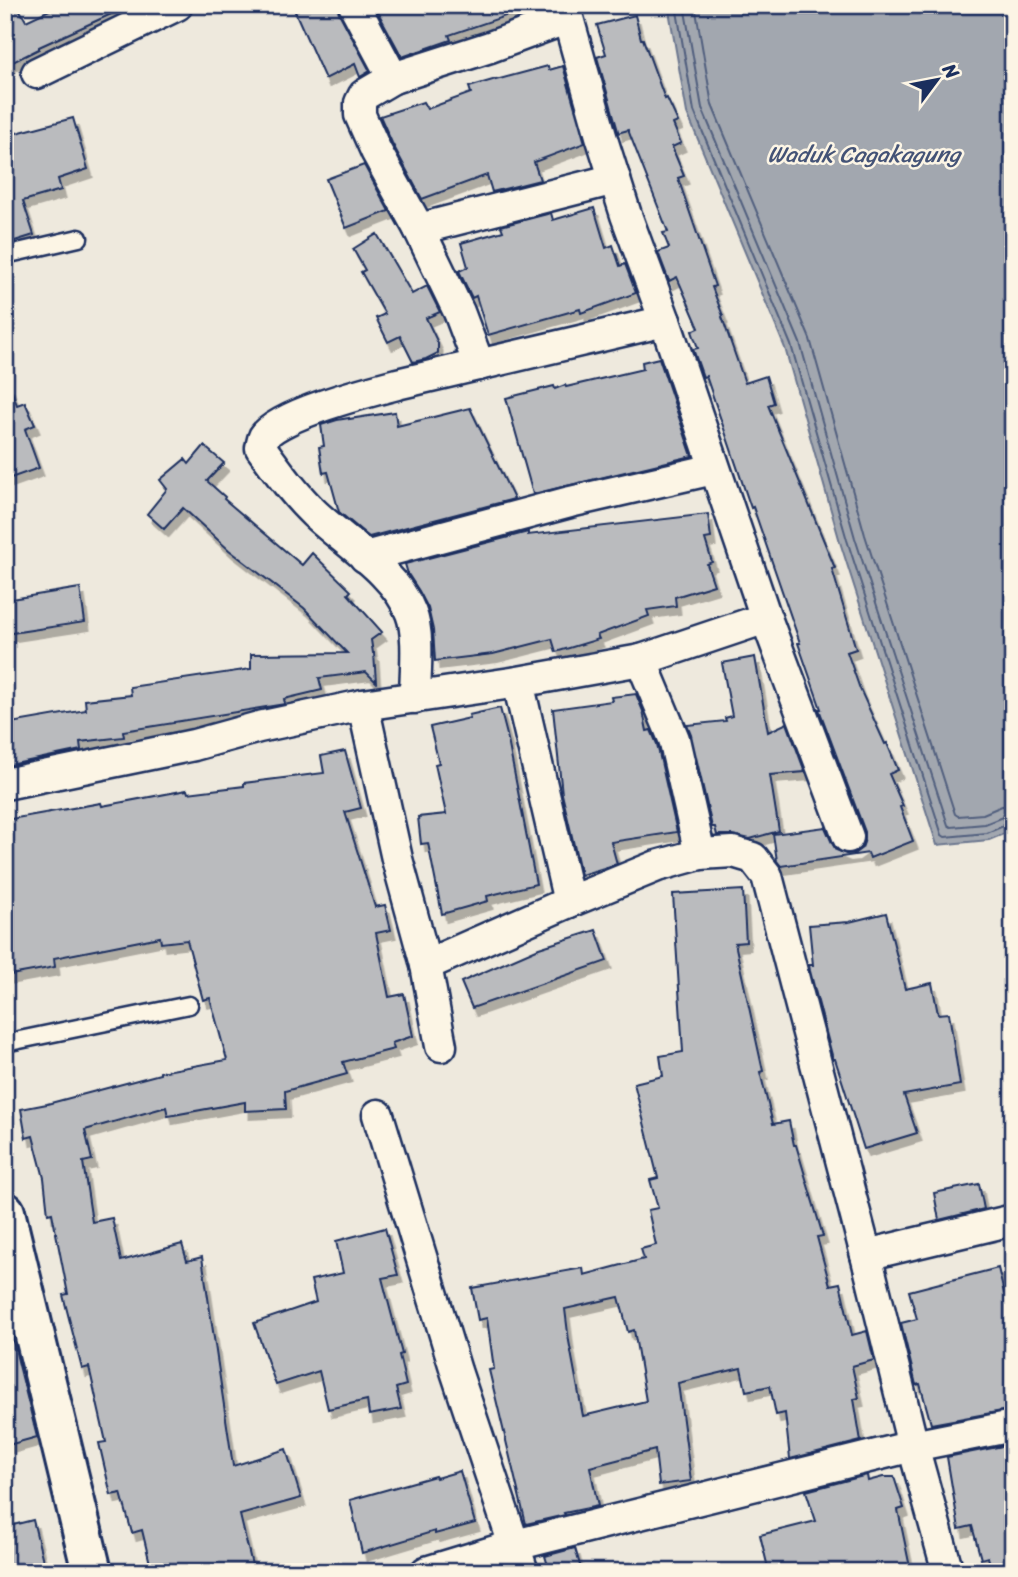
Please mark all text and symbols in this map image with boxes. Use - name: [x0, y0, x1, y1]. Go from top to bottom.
- north arrow: [902, 46, 972, 116]
- text: N: [933, 56, 969, 86]
- water label: Waduk Cagakagung: [768, 134, 963, 175]

